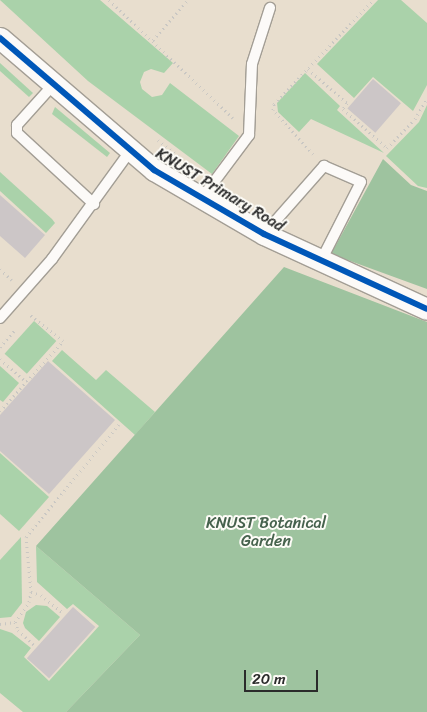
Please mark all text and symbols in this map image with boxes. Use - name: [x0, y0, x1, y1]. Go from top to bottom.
- street label: KNUST Primary Road: [152, 144, 288, 236]
- park label: KNUST Botanical Garden: [206, 513, 326, 551]
- scale bar: [247, 660, 321, 692]
- text: 20 m: [252, 666, 286, 692]

